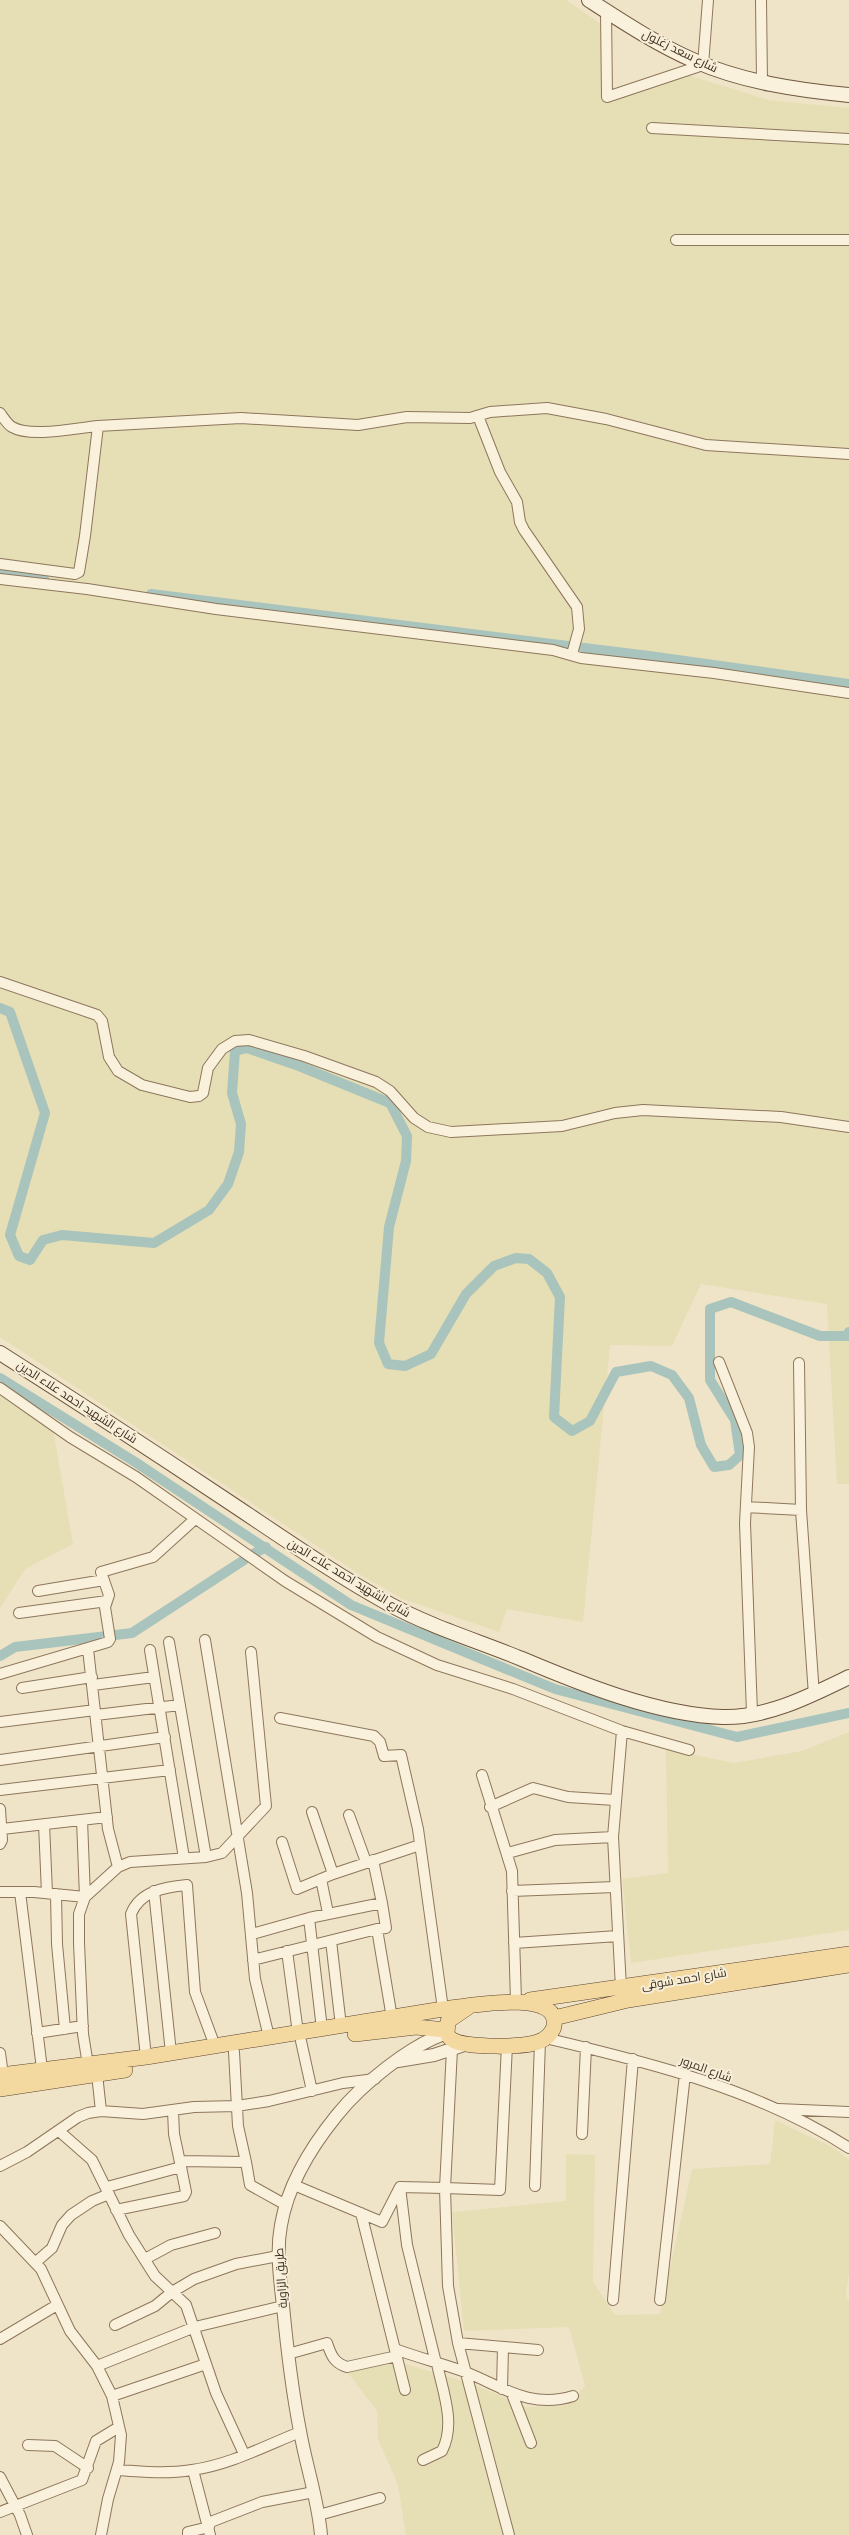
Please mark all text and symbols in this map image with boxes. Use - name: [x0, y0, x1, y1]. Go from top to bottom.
- street label: شارع سعد زغلول: [639, 25, 721, 78]
- street label: شارع الشهيد احمد علاء الدين: [13, 1356, 141, 1449]
- street label: شارع الشهيد احمد علاء الدين: [284, 1534, 414, 1623]
- street label: شارع احمد شوقى: [640, 1963, 728, 1996]
- street label: شارع المرور: [676, 2051, 735, 2088]
- street label: طريق الزاوية: [270, 2247, 293, 2309]

